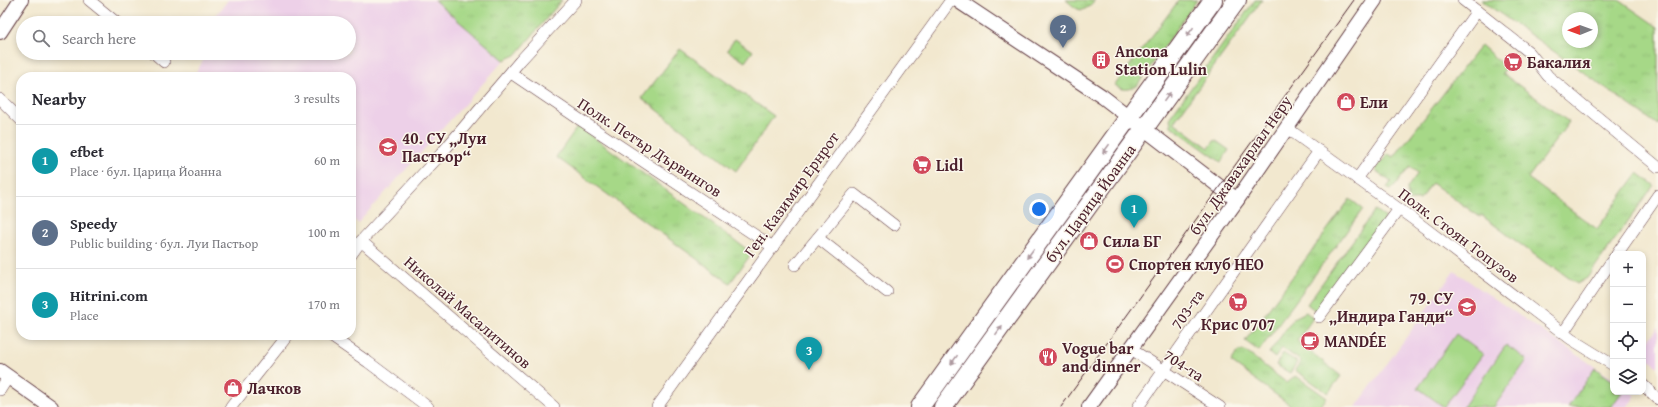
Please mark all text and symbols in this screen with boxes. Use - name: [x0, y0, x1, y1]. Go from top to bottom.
- north arrow: [1562, 12, 1598, 48]
- pin: 2: [1050, 15, 1076, 48]
- search box: [16, 16, 356, 60]
- one-way arrow: [1186, 26, 1195, 37]
- icon: search: [30, 27, 52, 49]
- text: Search here: [62, 28, 136, 49]
- place label: Ancona Station Lulin: [1115, 39, 1208, 81]
- building icon: Ancona Station Lulin: [1090, 49, 1112, 71]
- place label: Бакалия: [1527, 50, 1591, 74]
- supermarket icon: Бакалия: [1502, 51, 1524, 73]
- text: Nearby: [32, 86, 86, 111]
- text: 3 results: [294, 89, 340, 108]
- street label: бул. Джавахарлал Неру: [1183, 90, 1297, 240]
- place label: Ели: [1360, 90, 1388, 114]
- street label: Полк. Петър Дървингов: [573, 91, 727, 203]
- shop icon: Ели: [1335, 91, 1357, 113]
- one-way arrow: [1163, 92, 1171, 102]
- place label: 40. СУ „Луи Пастьор“: [402, 126, 487, 168]
- street label: Ген. Казимир Ернрот: [737, 126, 845, 262]
- school or university icon: 40. СУ „Луи Пастьор“: [377, 136, 399, 158]
- street label: бул. Царица Йоанна: [1039, 138, 1142, 267]
- text: efbet: [70, 141, 104, 162]
- one-way arrow: [1102, 144, 1110, 154]
- text: 1: [42, 151, 48, 170]
- text: 60 m: [314, 151, 340, 170]
- place label: Lidl: [936, 153, 963, 177]
- supermarket icon: Lidl: [911, 154, 933, 176]
- text: Place · бул. Царица Йоанна: [70, 162, 222, 181]
- street label: Полк. Стоян Топузов: [1394, 182, 1525, 289]
- pin: 1: [1121, 195, 1147, 228]
- your location: [1029, 199, 1049, 219]
- text: Speedy: [70, 213, 117, 234]
- text: 2: [42, 223, 48, 242]
- text: 100 m: [308, 223, 340, 242]
- place label: Сила БГ: [1103, 229, 1161, 253]
- shop icon: Сила БГ: [1078, 230, 1100, 252]
- text: Public building · бул. Луи Пастьор: [70, 234, 258, 253]
- one-way arrow: [1026, 249, 1034, 260]
- street label: Николай Масалитинов: [399, 250, 537, 374]
- map controls: [1610, 251, 1646, 395]
- button: +: [1610, 251, 1646, 287]
- place label: Спортен клуб НЕО: [1129, 252, 1264, 276]
- sports icon: Спортен клуб НЕО: [1104, 253, 1126, 275]
- street label: 703-та: [1165, 284, 1210, 334]
- text: Hitrini.com: [70, 285, 148, 306]
- place label: 79. СУ „Индира Ганди“: [1329, 286, 1453, 328]
- button: −: [1610, 287, 1646, 323]
- supermarket icon: Крис 0707: [1227, 291, 1249, 313]
- text: 3: [42, 295, 48, 314]
- text: 170 m: [308, 295, 340, 314]
- school or university icon: 79. СУ „Индира Ганди“: [1456, 296, 1478, 318]
- text: Place: [70, 306, 99, 325]
- place label: Крис 0707: [1201, 312, 1275, 336]
- button: locate: [1610, 323, 1646, 359]
- one-way arrow: [994, 325, 1002, 335]
- place label: MANDÉE: [1324, 329, 1387, 353]
- cafe icon: MANDÉE: [1299, 330, 1321, 352]
- place label: Vogue bar and dinner: [1062, 336, 1141, 378]
- pin: 3: [796, 337, 822, 370]
- street label: 704-та: [1159, 343, 1209, 387]
- restaurant icon: Vogue bar and dinner: [1037, 346, 1059, 368]
- one-way arrow: [950, 355, 958, 365]
- button: layers: [1610, 359, 1646, 395]
- place label: Лачков: [247, 376, 301, 400]
- shop icon: Лачков: [222, 377, 244, 399]

